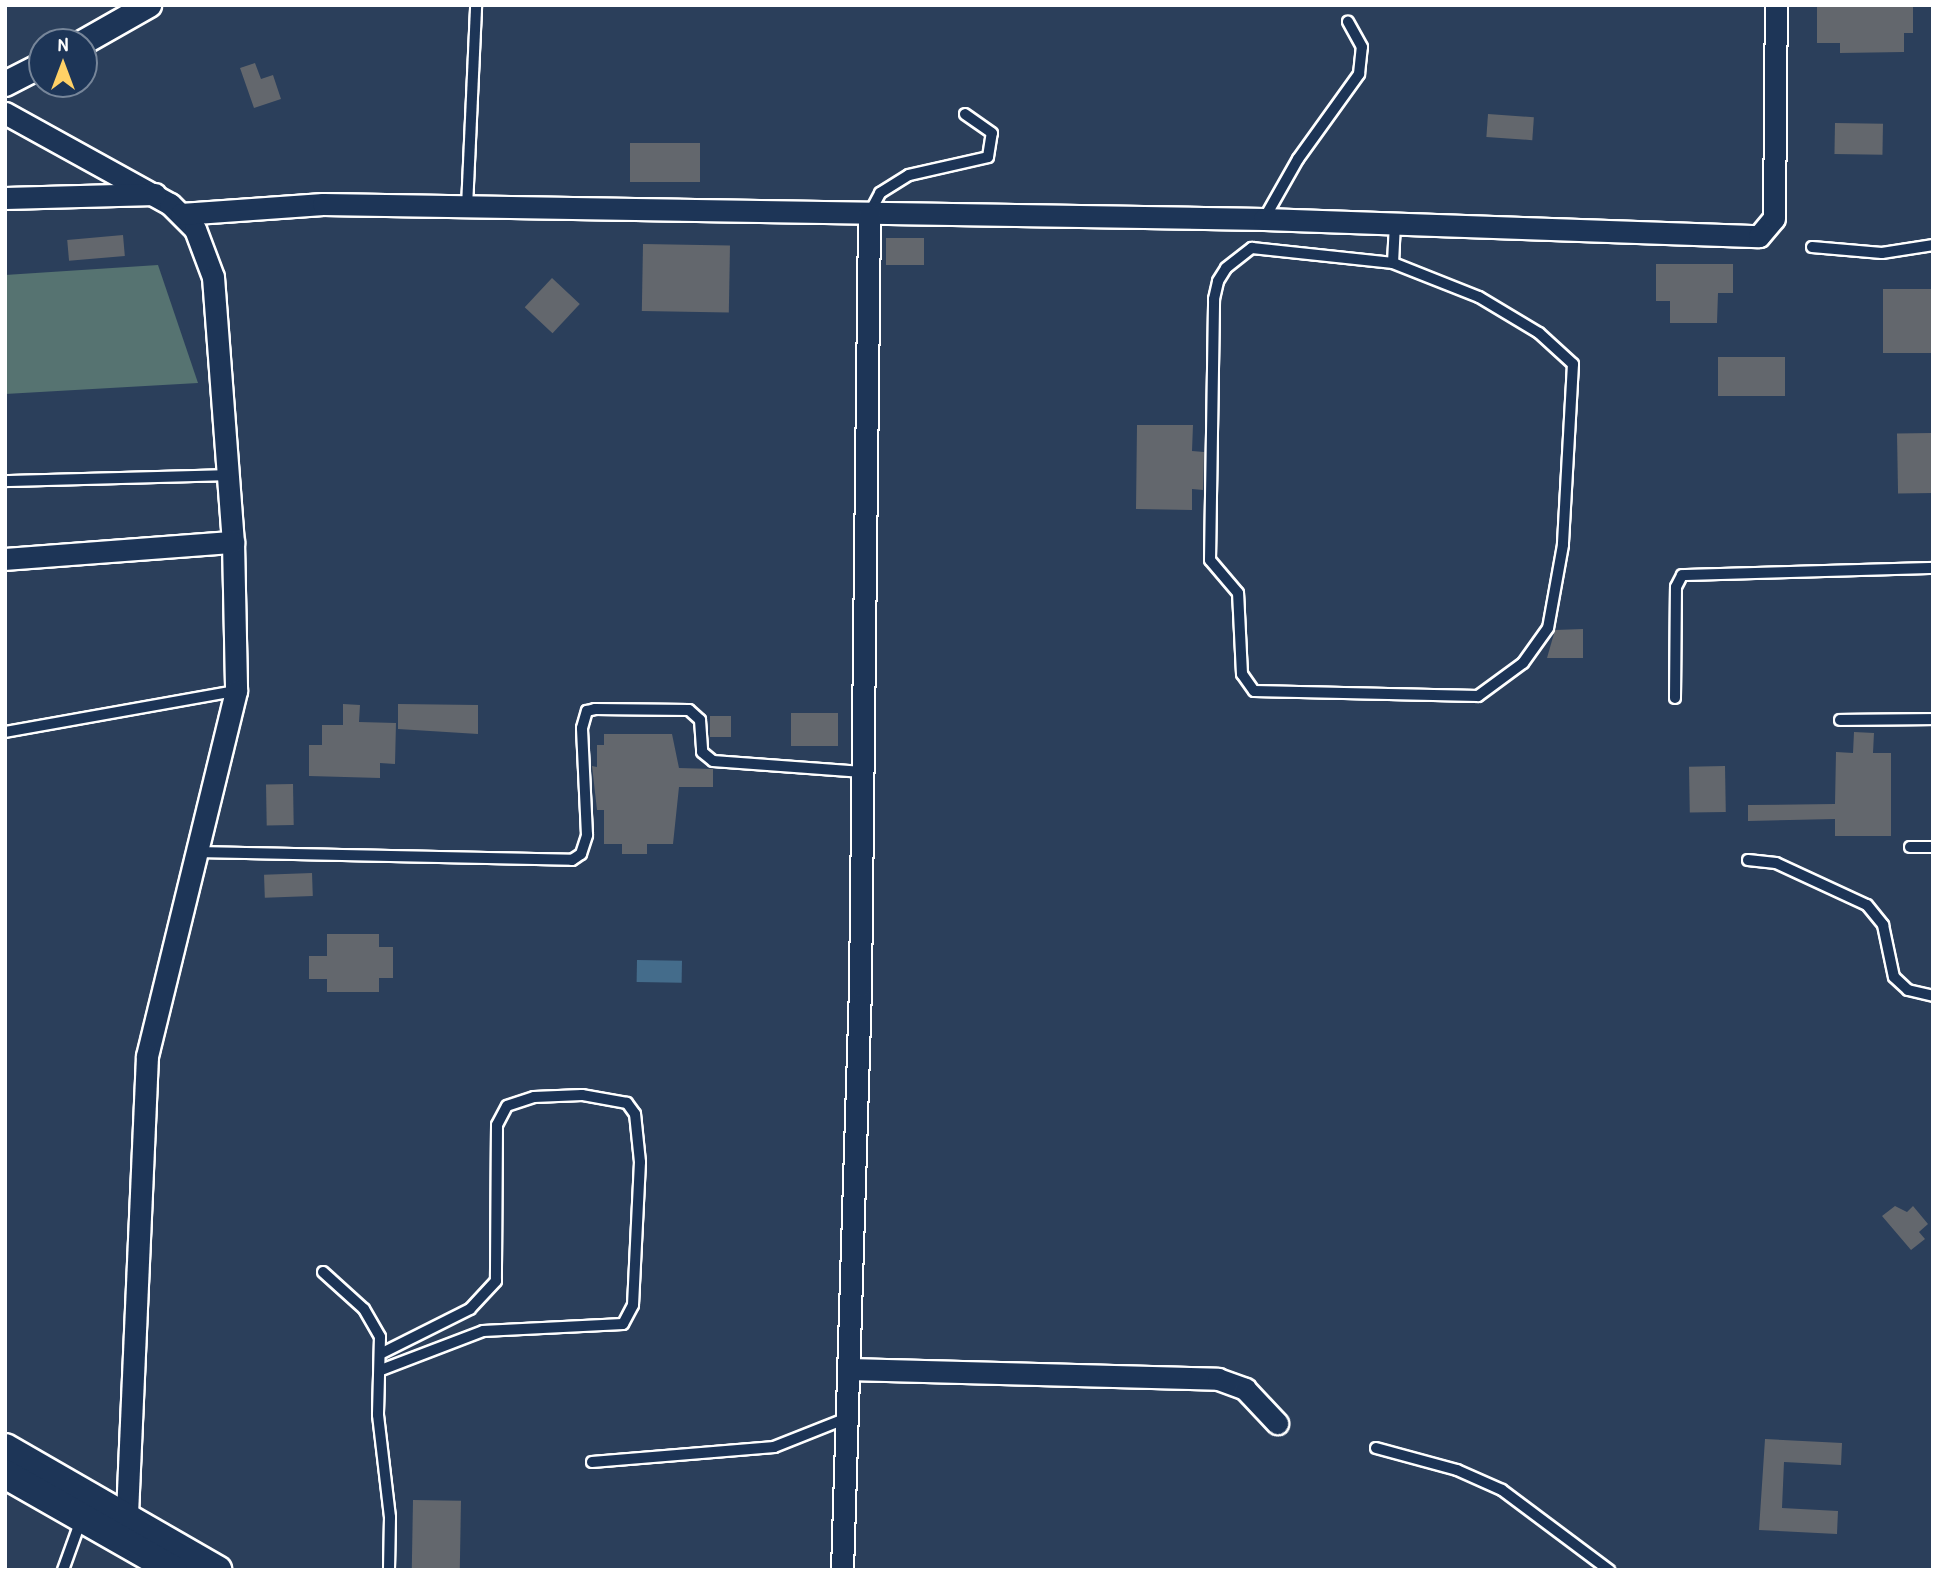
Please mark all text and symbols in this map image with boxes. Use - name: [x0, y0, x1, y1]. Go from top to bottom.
- north arrow: [28, 28, 98, 98]
- text: N: [58, 31, 68, 57]

